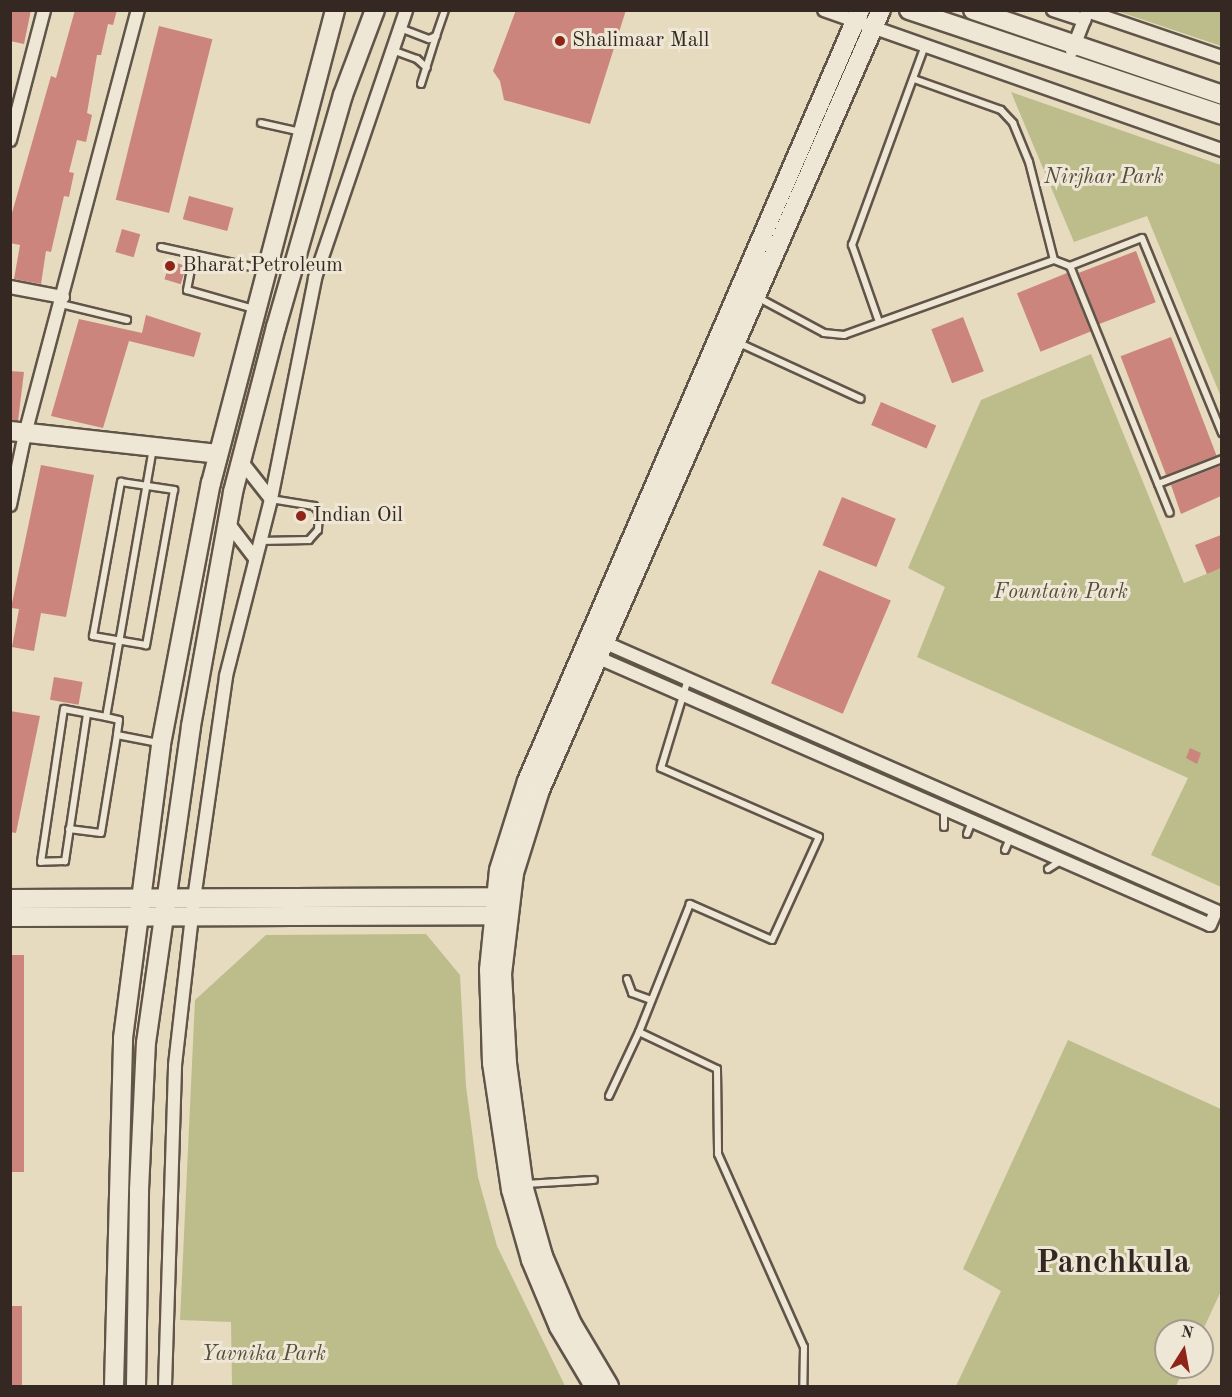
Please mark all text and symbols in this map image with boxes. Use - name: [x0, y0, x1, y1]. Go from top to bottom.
- place label: Shalimaar Mall: [572, 28, 709, 54]
- marker: Shalimaar Mall: [553, 34, 567, 48]
- park label: Nirjhar Park: [1044, 165, 1164, 191]
- place label: Bharat Petroleum: [182, 253, 343, 279]
- marker: Bharat Petroleum: [163, 259, 177, 273]
- place label: Indian Oil: [313, 503, 403, 529]
- marker: Indian Oil: [294, 509, 308, 523]
- park label: Fountain Park: [994, 580, 1128, 606]
- district label: Panchkula: [1036, 1244, 1190, 1284]
- north arrow: [1154, 1319, 1214, 1379]
- text: N: [1180, 1324, 1195, 1342]
- park label: Yavnika Park: [202, 1342, 326, 1368]

